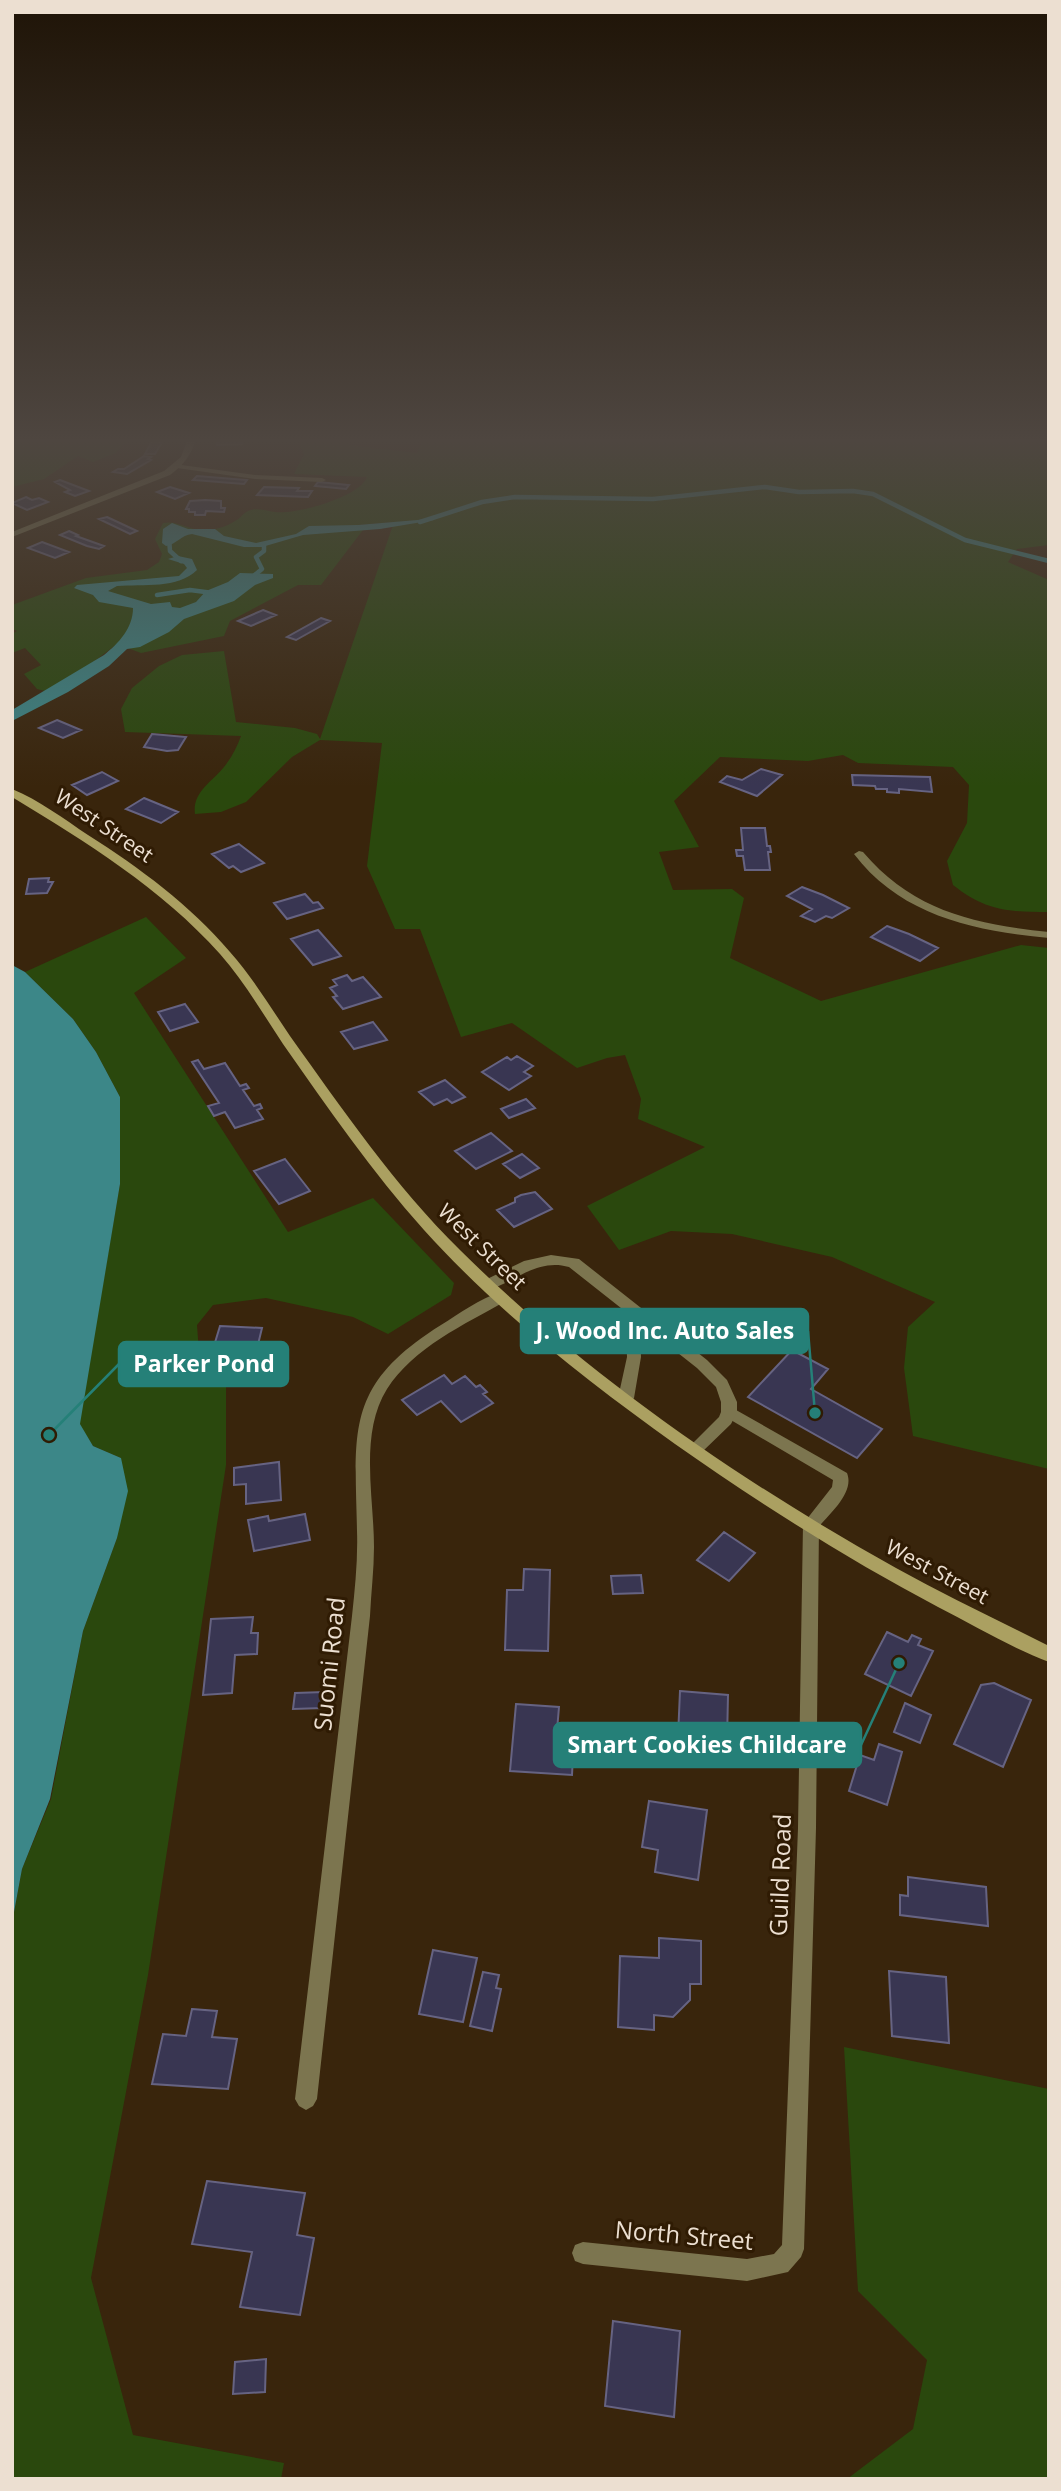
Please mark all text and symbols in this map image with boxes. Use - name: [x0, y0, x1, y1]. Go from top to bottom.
- street label: West Street: [50, 782, 159, 868]
- street label: West Street: [432, 1197, 533, 1296]
- callout: J. Wood Inc. Auto Sales: [521, 1309, 808, 1353]
- text: J. Wood Inc. Auto Sales: [534, 1314, 794, 1346]
- callout: Parker Pond: [119, 1342, 288, 1386]
- text: Parker Pond: [133, 1347, 275, 1379]
- street label: West Street: [881, 1532, 994, 1610]
- street label: Suomi Road: [305, 1595, 352, 1732]
- callout: Smart Cookies Childcare: [554, 1723, 861, 1767]
- text: Smart Cookies Childcare: [567, 1728, 847, 1760]
- street label: Guild Road: [761, 1813, 798, 1937]
- street label: North Street: [614, 2212, 755, 2257]

